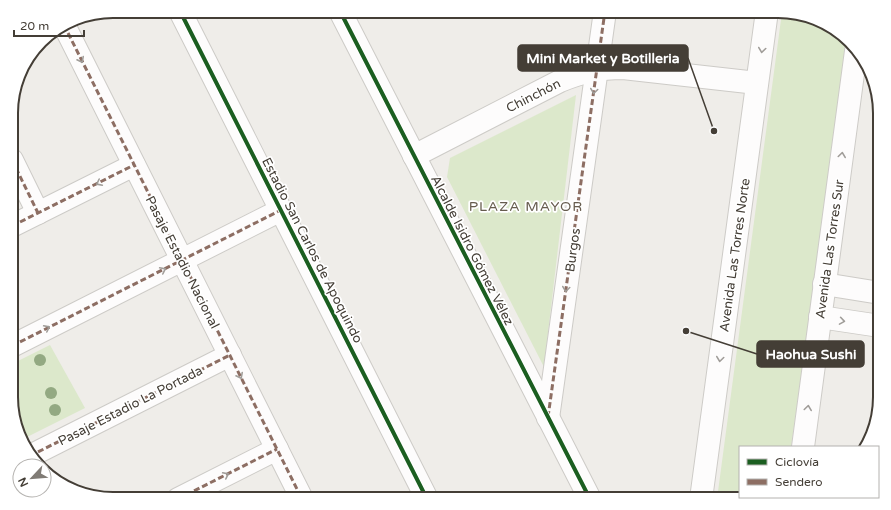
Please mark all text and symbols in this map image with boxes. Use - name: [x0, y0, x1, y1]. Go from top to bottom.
- scale bar: [14, 12, 84, 38]
- text: 20 m: [20, 19, 49, 33]
- callout: Mini Market y Botilleria: [518, 45, 688, 71]
- one-way arrow: [758, 47, 767, 53]
- text: Mini Market y Botilleria: [526, 50, 680, 67]
- one-way arrow: [76, 56, 84, 63]
- street label: Chinchón: [504, 75, 563, 116]
- one-way arrow: [589, 88, 598, 94]
- one-way arrow: [837, 152, 846, 158]
- street label: Estadio San Carlos de Apoquindo: [258, 155, 366, 346]
- street label: Alcalde Isidro Gómez Vélez: [427, 173, 517, 328]
- street label: Avenida Las Torres Norte: [716, 177, 754, 333]
- one-way arrow: [96, 178, 104, 185]
- street label: Avenida Las Torres Sur: [812, 179, 848, 320]
- street label: Pasaje Estadio Nacional: [142, 193, 223, 332]
- district label: PLAZA MAYOR: [469, 198, 583, 215]
- street label: Burgos: [562, 227, 584, 273]
- one-way arrow: [159, 267, 166, 274]
- one-way arrow: [562, 286, 571, 292]
- one-way arrow: [839, 316, 845, 325]
- one-way arrow: [42, 325, 50, 333]
- callout: Haohua Sushi: [757, 341, 864, 367]
- text: Haohua Sushi: [765, 346, 857, 363]
- one-way arrow: [716, 356, 725, 362]
- street label: Pasaje Estadio La Portada: [55, 362, 205, 449]
- one-way arrow: [236, 372, 243, 379]
- one-way arrow: [803, 405, 812, 411]
- legend: [739, 446, 879, 498]
- text: Ciclovía: [775, 455, 819, 469]
- north arrow: [12, 458, 52, 498]
- one-way arrow: [221, 472, 229, 480]
- text: N: [16, 475, 31, 489]
- text: Sendero: [775, 475, 823, 489]

